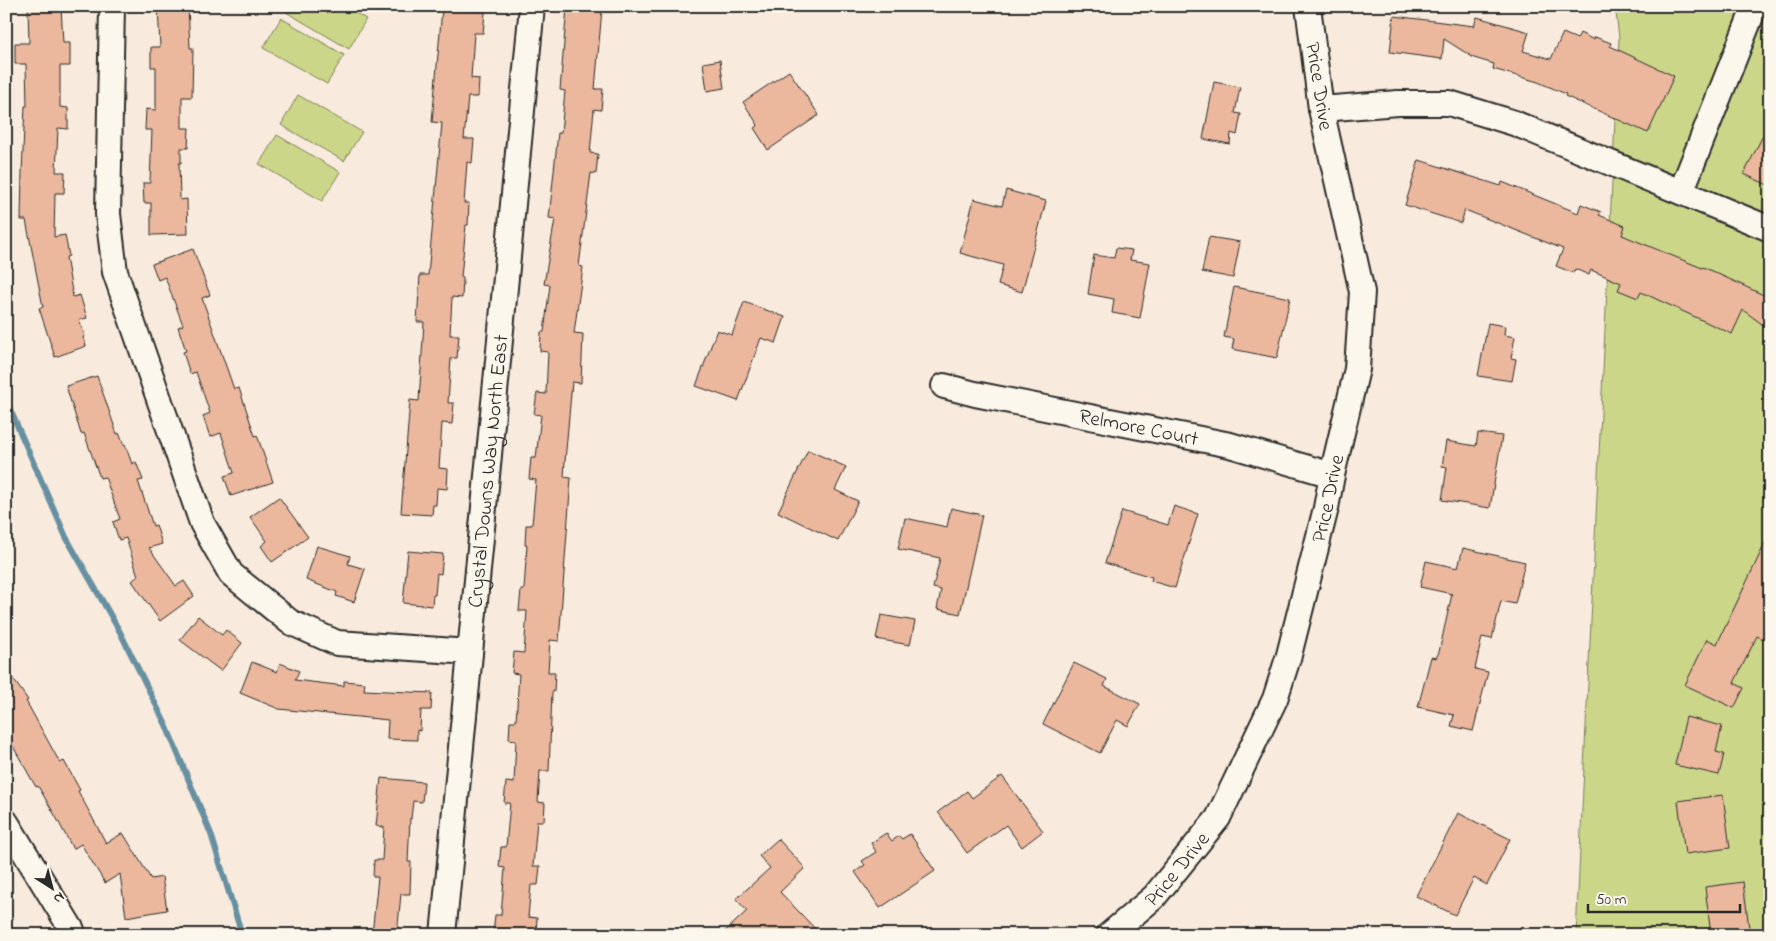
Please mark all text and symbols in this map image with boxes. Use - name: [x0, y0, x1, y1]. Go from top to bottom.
- street label: Price Drive: [1296, 40, 1340, 133]
- street label: Crystal Downs Way North East: [461, 333, 517, 609]
- street label: Relmore Court: [1076, 402, 1201, 455]
- street label: Price Drive: [1305, 451, 1353, 546]
- street label: Price Drive: [1139, 826, 1218, 915]
- north arrow: [28, 864, 78, 914]
- scale bar: [1588, 881, 1741, 913]
- text: N: [49, 886, 69, 909]
- text: 50 m: [1596, 889, 1627, 911]

